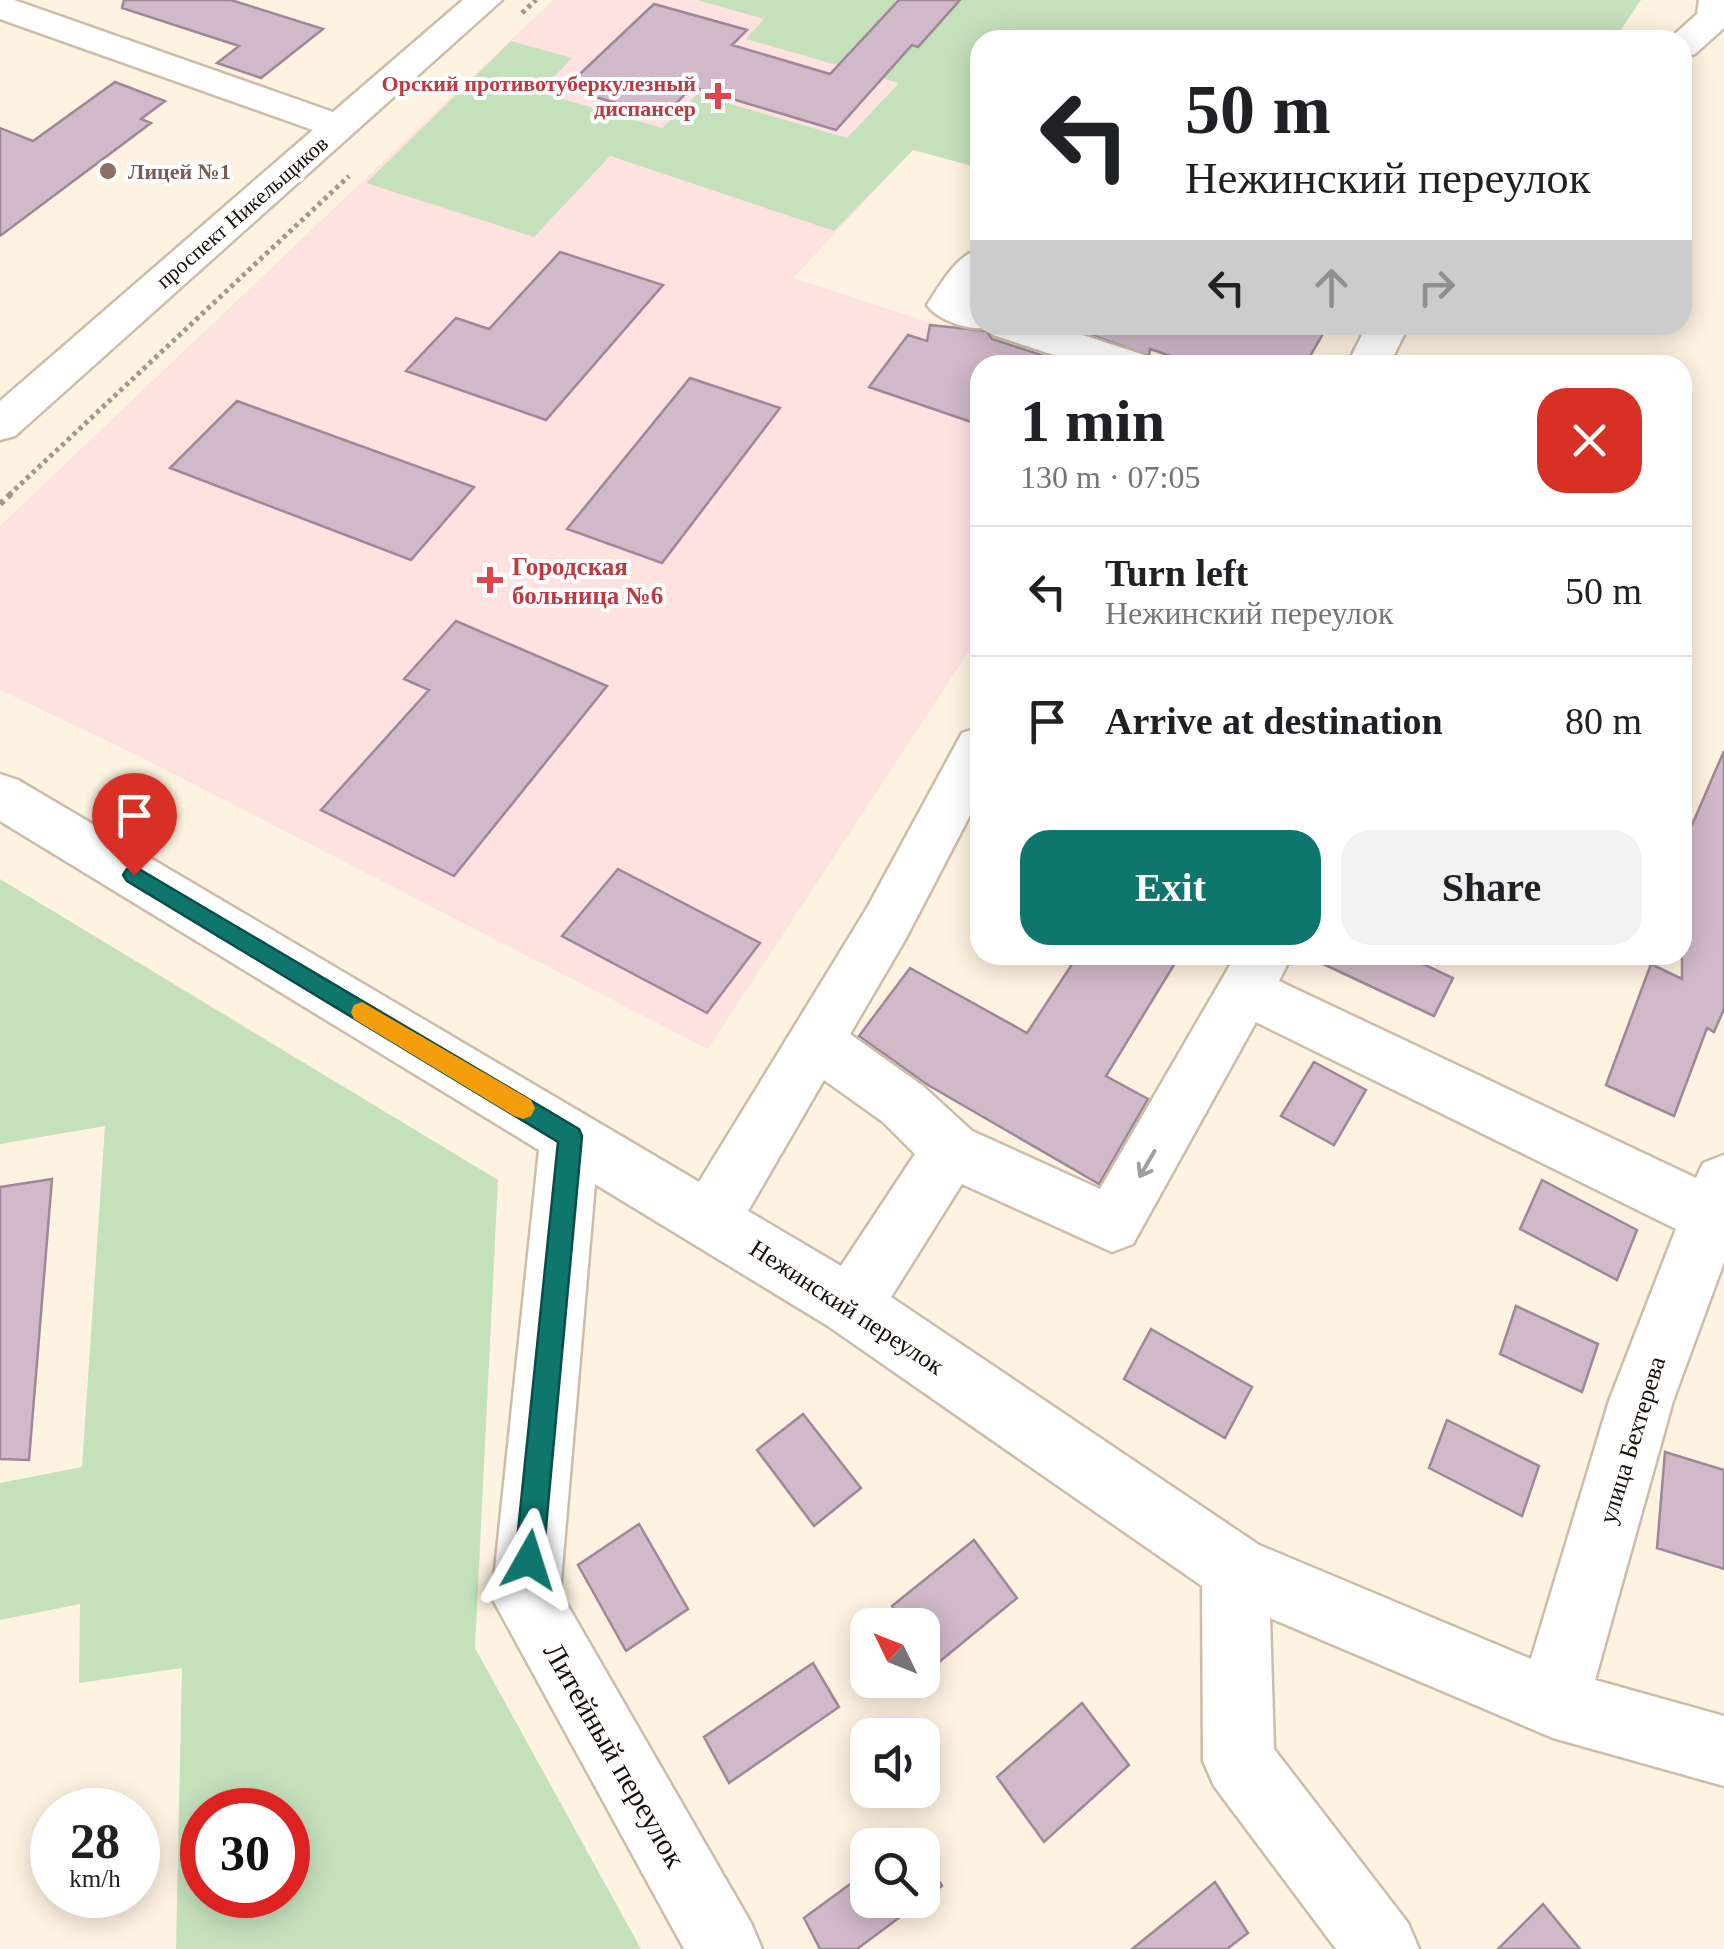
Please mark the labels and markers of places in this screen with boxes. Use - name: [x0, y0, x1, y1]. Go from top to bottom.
- place label: Орский противотуберкулезный диспансер: [382, 71, 696, 121]
- marker: Орский противотуберкулезный диспансер: [705, 83, 731, 109]
- place label: Лицей №1: [128, 159, 231, 184]
- marker: Лицей №1: [97, 160, 119, 182]
- place label: Городская больница №6: [512, 553, 663, 609]
- marker: Городская больница №6: [477, 567, 503, 593]
- pin: [92, 773, 177, 876]

